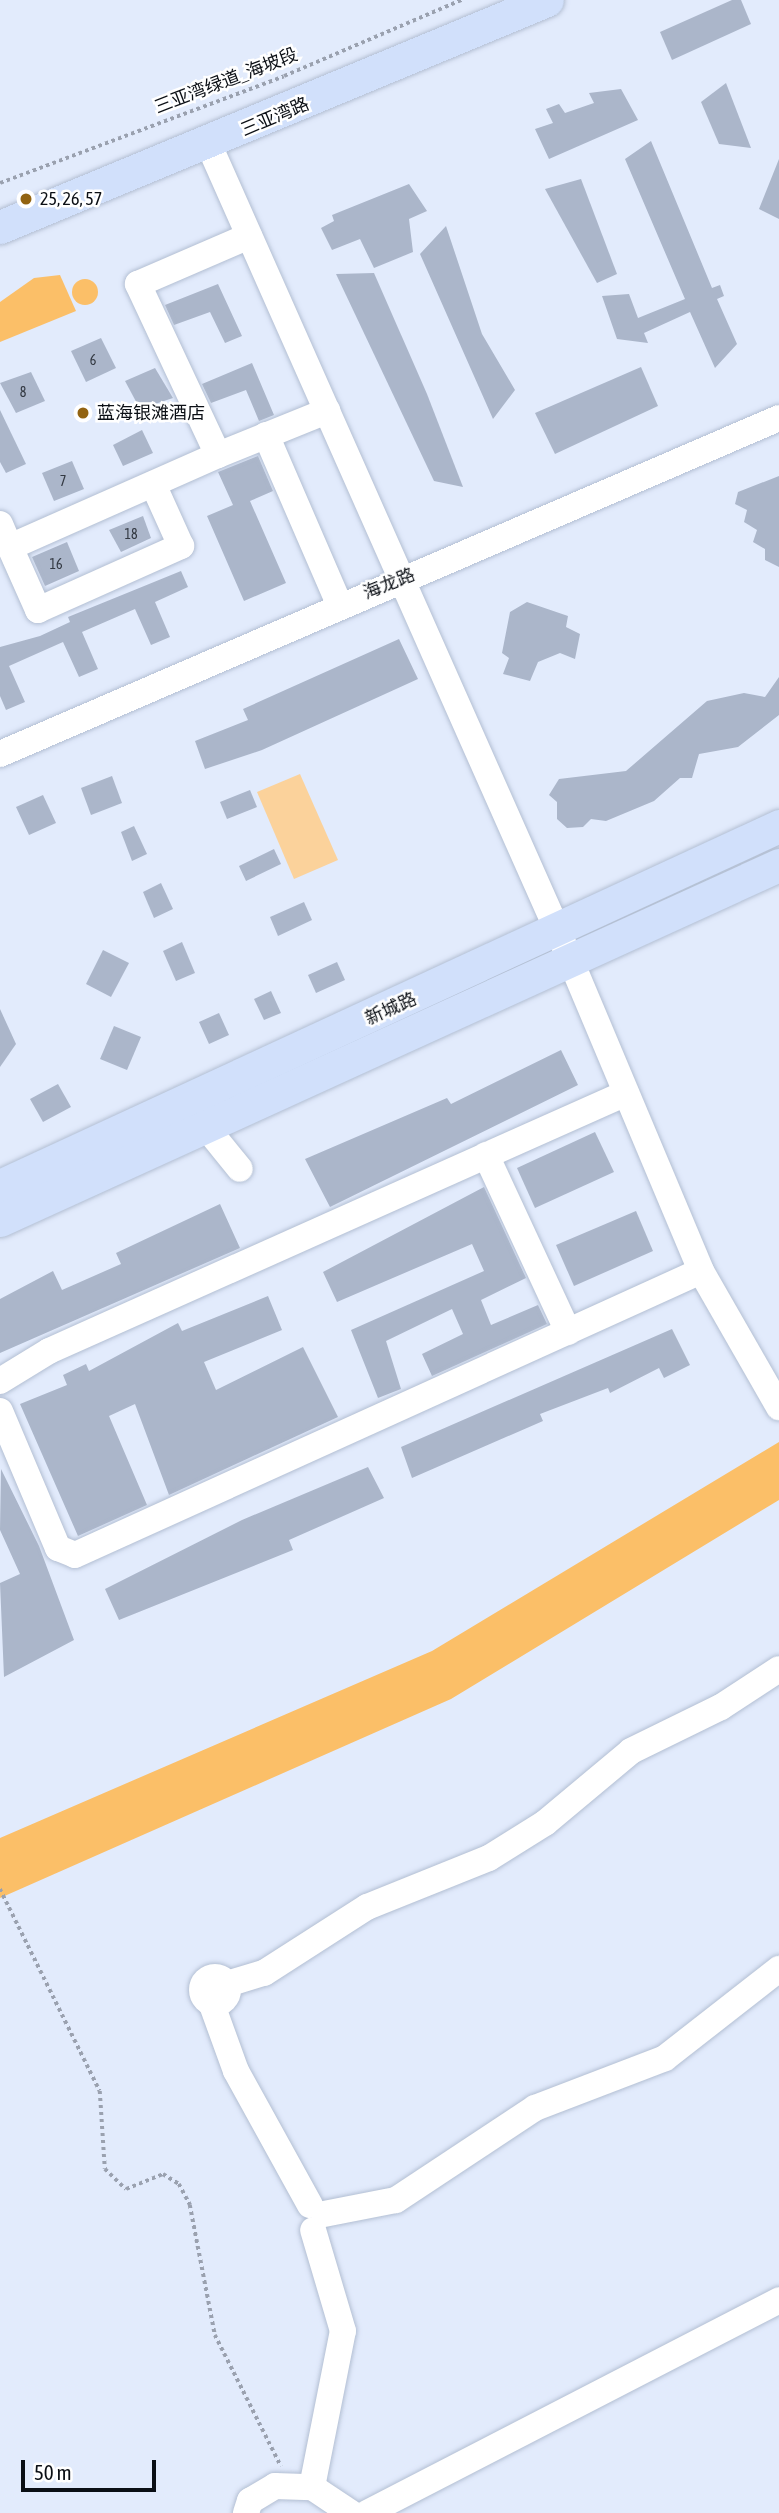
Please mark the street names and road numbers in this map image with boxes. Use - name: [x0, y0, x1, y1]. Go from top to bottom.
- street label: 三亚湾绿道_海坡段: [151, 44, 301, 118]
- street label: 三亚湾路: [238, 93, 312, 141]
- street label: 海龙路: [360, 564, 418, 604]
- street label: 新城路: [362, 988, 420, 1030]

